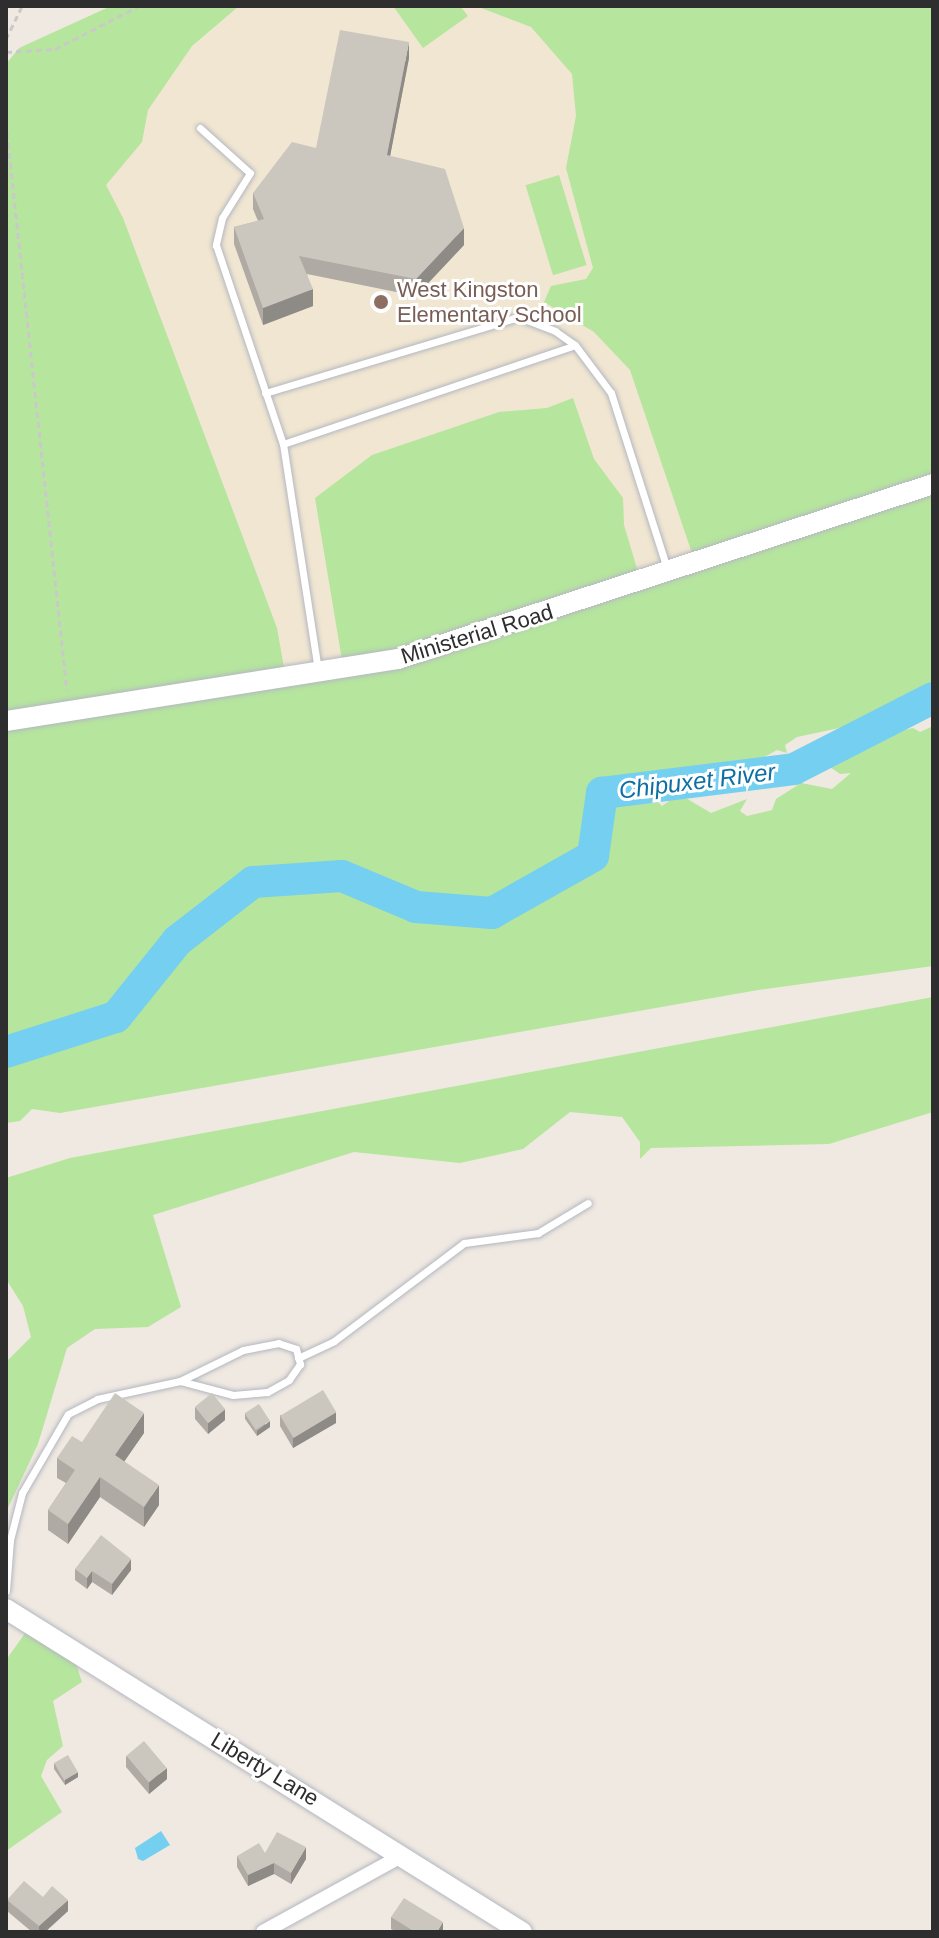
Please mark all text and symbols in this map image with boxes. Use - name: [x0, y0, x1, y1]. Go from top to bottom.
- place label: West Kingston Elementary School: [397, 276, 582, 328]
- marker: West Kingston Elementary School: [372, 293, 390, 311]
- street label: Ministerial Road: [398, 598, 556, 670]
- water label: Chipuxet River: [617, 757, 777, 805]
- street label: Liberty Lane: [206, 1727, 324, 1811]

